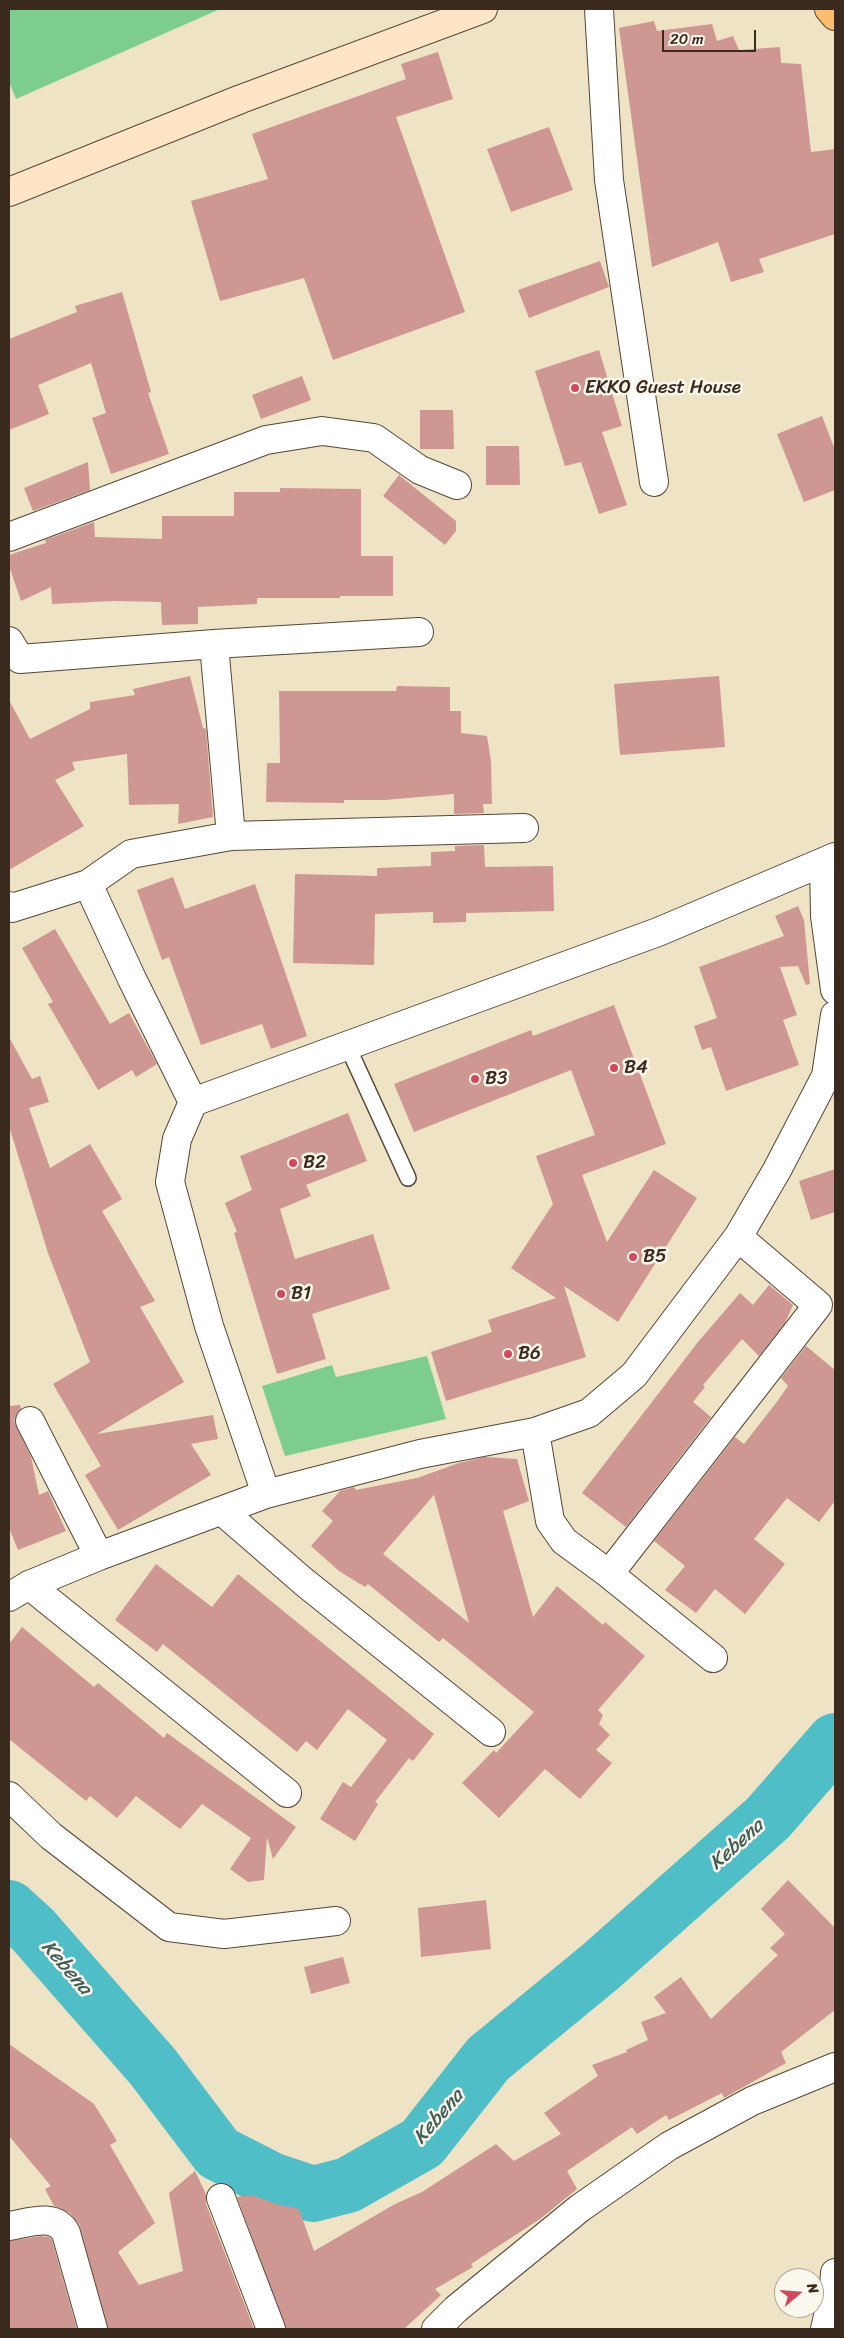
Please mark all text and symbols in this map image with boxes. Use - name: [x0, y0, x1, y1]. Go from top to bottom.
- scale bar: [664, 20, 758, 52]
- text: 20 m: [670, 26, 704, 52]
- place label: EKKO Guest House: [585, 377, 741, 399]
- marker: EKKO Guest House: [569, 382, 581, 394]
- place label: B4: [624, 1057, 648, 1079]
- marker: B4: [608, 1062, 620, 1074]
- place label: B3: [485, 1068, 507, 1090]
- marker: B3: [469, 1073, 481, 1085]
- place label: B2: [303, 1152, 326, 1174]
- marker: B2: [287, 1157, 299, 1169]
- place label: B5: [643, 1246, 667, 1268]
- marker: B5: [627, 1251, 639, 1263]
- place label: B1: [291, 1283, 311, 1305]
- marker: B1: [275, 1288, 287, 1300]
- place label: B6: [518, 1343, 541, 1365]
- marker: B6: [502, 1348, 514, 1360]
- water label: Kebena: [705, 1814, 769, 1876]
- water label: Kebena: [36, 1936, 96, 2000]
- water label: Kebena: [409, 2085, 469, 2149]
- north arrow: [774, 2268, 824, 2318]
- text: N: [799, 2280, 826, 2297]

